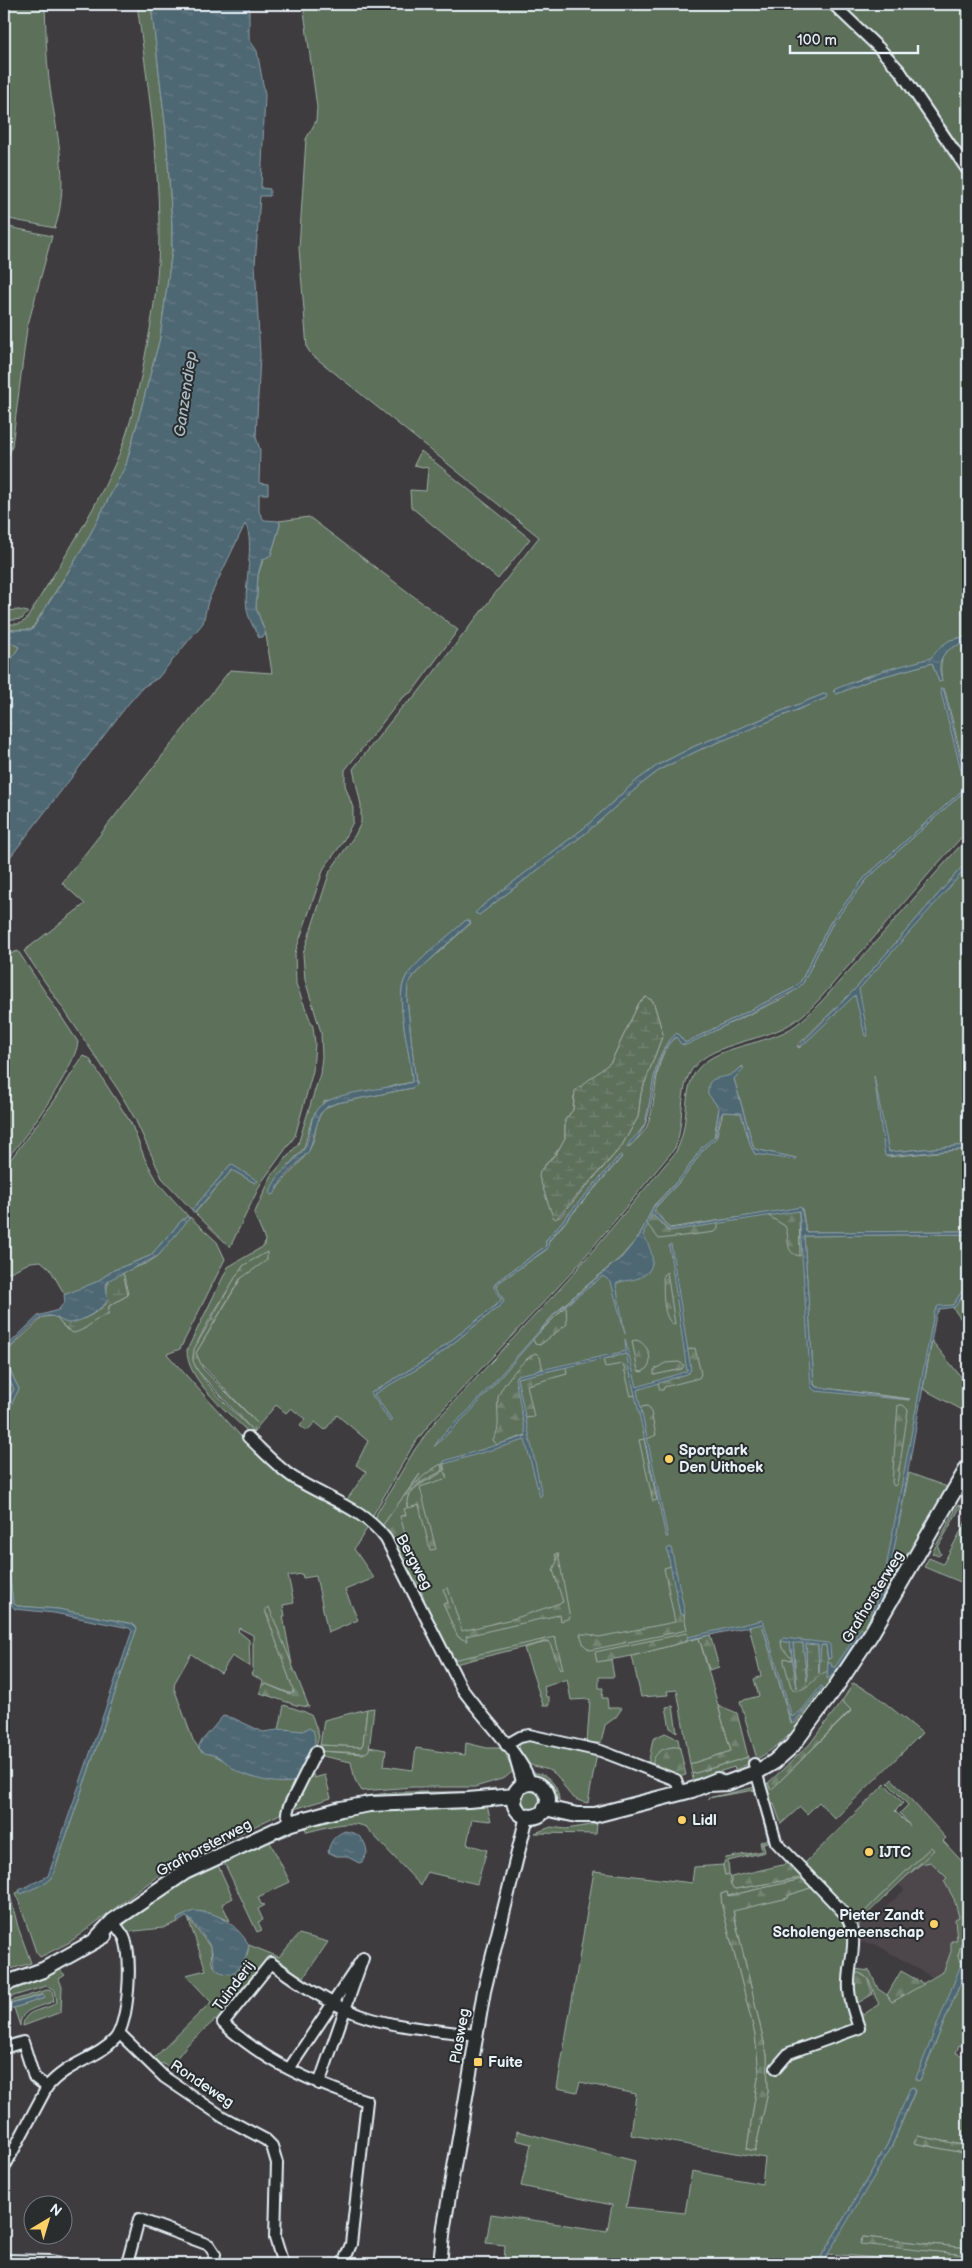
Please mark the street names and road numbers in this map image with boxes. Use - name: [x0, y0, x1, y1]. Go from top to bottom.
- street label: Bergweg: [391, 1531, 437, 1593]
- street label: Grafhorsterweg: [838, 1547, 908, 1647]
- street label: Grafhorsterweg: [153, 1815, 255, 1881]
- street label: Tuinderij: [209, 1957, 259, 2015]
- street label: Plasweg: [446, 2007, 474, 2065]
- street label: Rondeweg: [167, 2056, 237, 2112]

